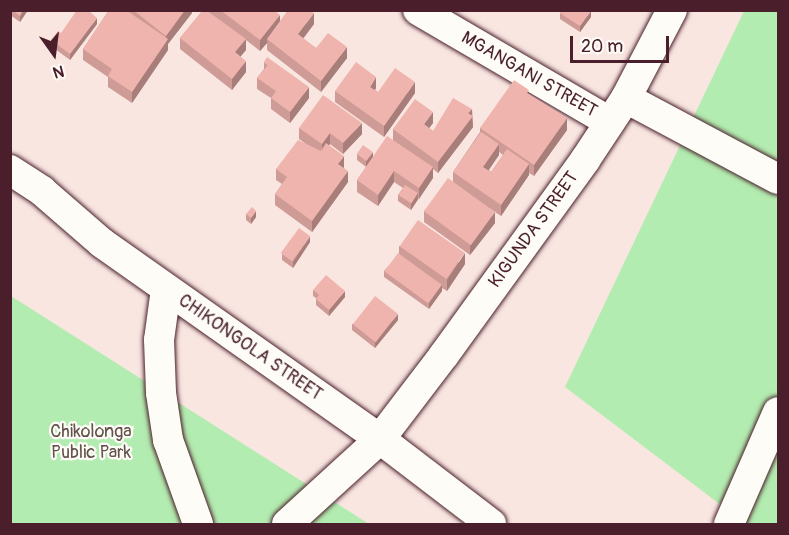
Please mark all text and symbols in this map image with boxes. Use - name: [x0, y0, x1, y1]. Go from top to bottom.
- north arrow: [24, 24, 84, 84]
- scale bar: [573, 24, 672, 62]
- street label: MGANGANI STREET: [457, 27, 601, 123]
- text: 20 m: [581, 35, 623, 58]
- text: N: [51, 60, 66, 82]
- street label: KIGUNDA STREET: [485, 168, 583, 292]
- street label: CHIKONGOLA STREET: [174, 290, 326, 406]
- park label: Chikolonga Public Park: [50, 422, 132, 464]

